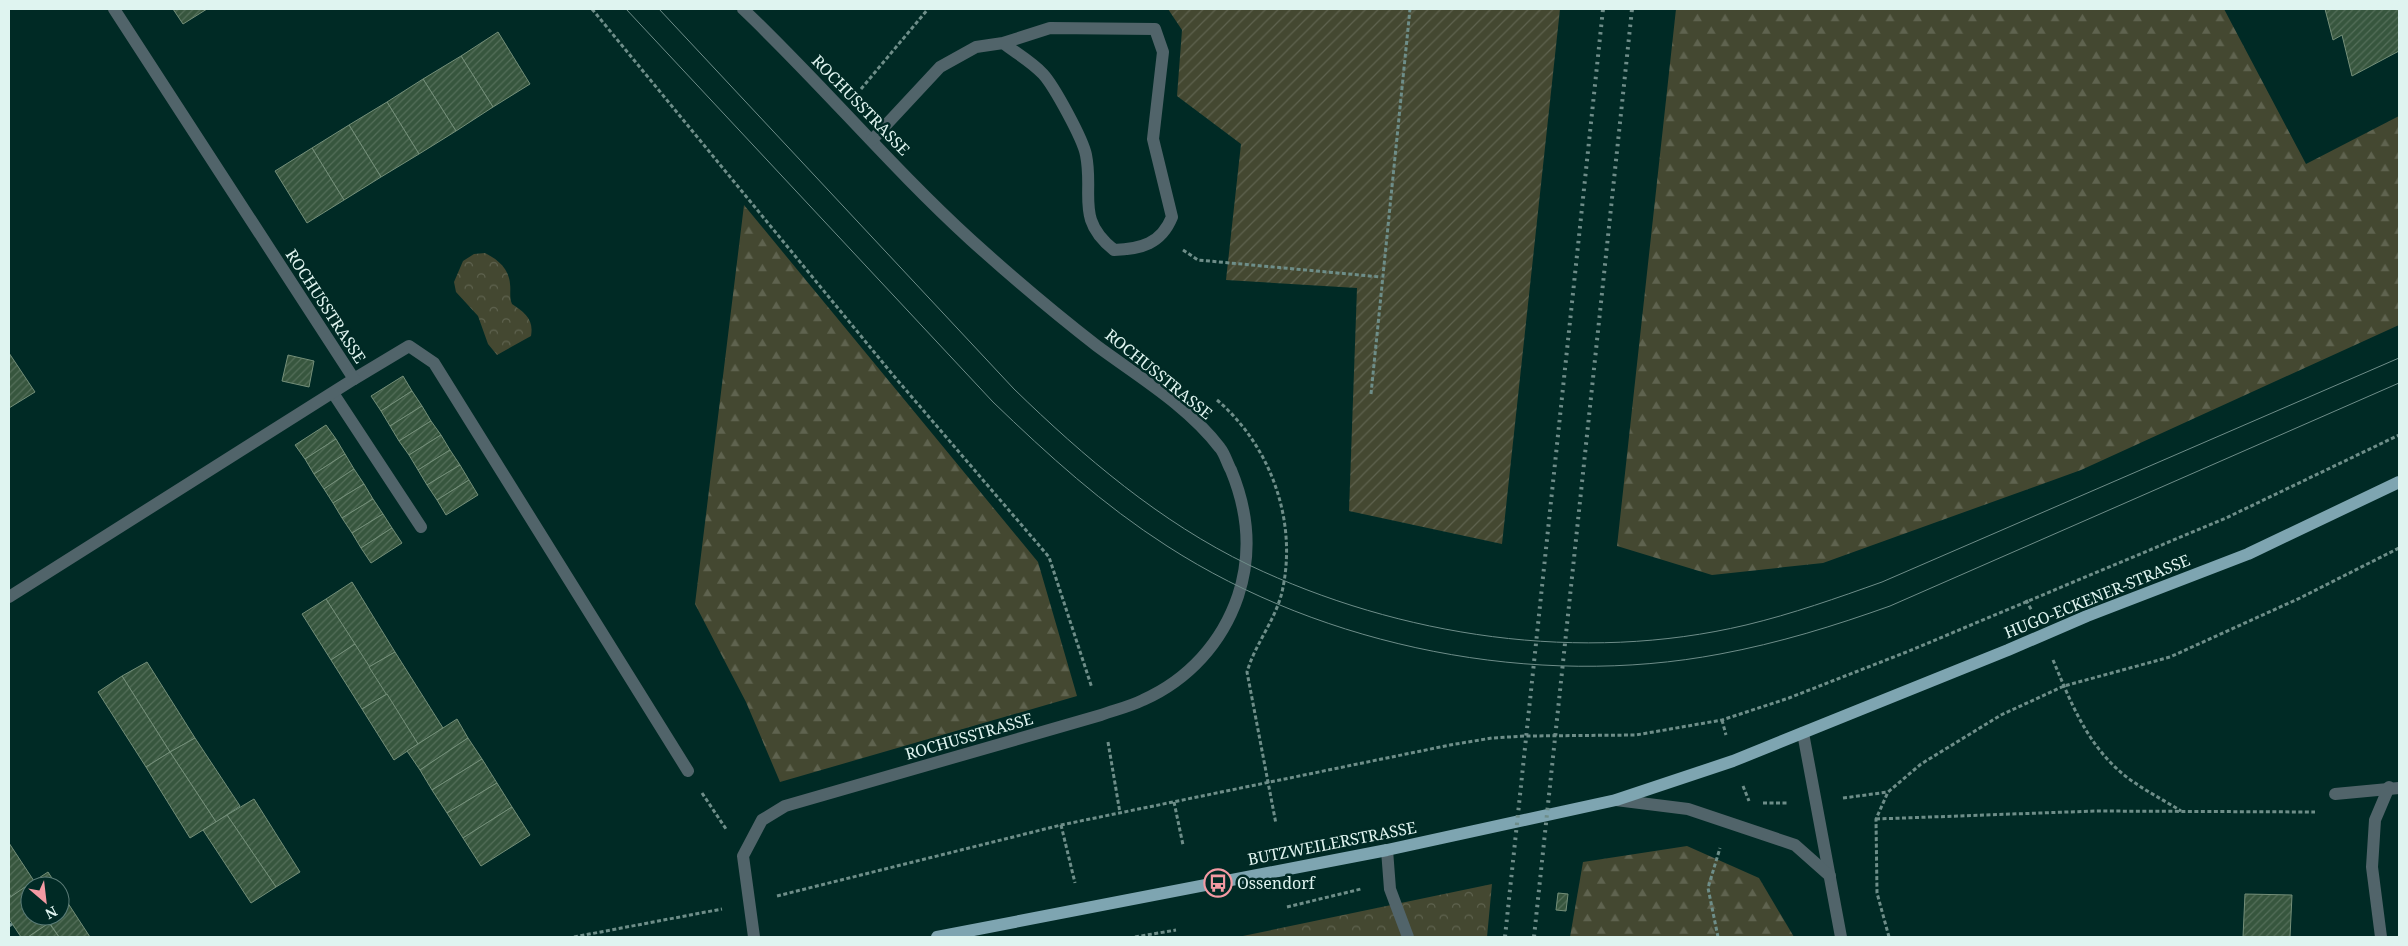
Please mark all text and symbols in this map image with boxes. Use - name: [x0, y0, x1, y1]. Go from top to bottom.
- street label: ROCHUSSTRASSE: [807, 50, 915, 160]
- street label: ROCHUSSTRASSE: [281, 245, 371, 367]
- street label: ROCHUSSTRASSE: [1101, 324, 1217, 424]
- street label: HUGO-ECKENER-STRASSE: [2001, 549, 2193, 643]
- street label: ROCHUSSTRASSE: [902, 707, 1036, 765]
- street label: BUTZWEILERSTRASSE: [1246, 816, 1418, 870]
- bus stop icon: Ossendorf: [1203, 868, 1233, 898]
- place label: Ossendorf: [1237, 872, 1317, 894]
- north arrow: [20, 876, 70, 926]
- text: N: [42, 902, 61, 924]

